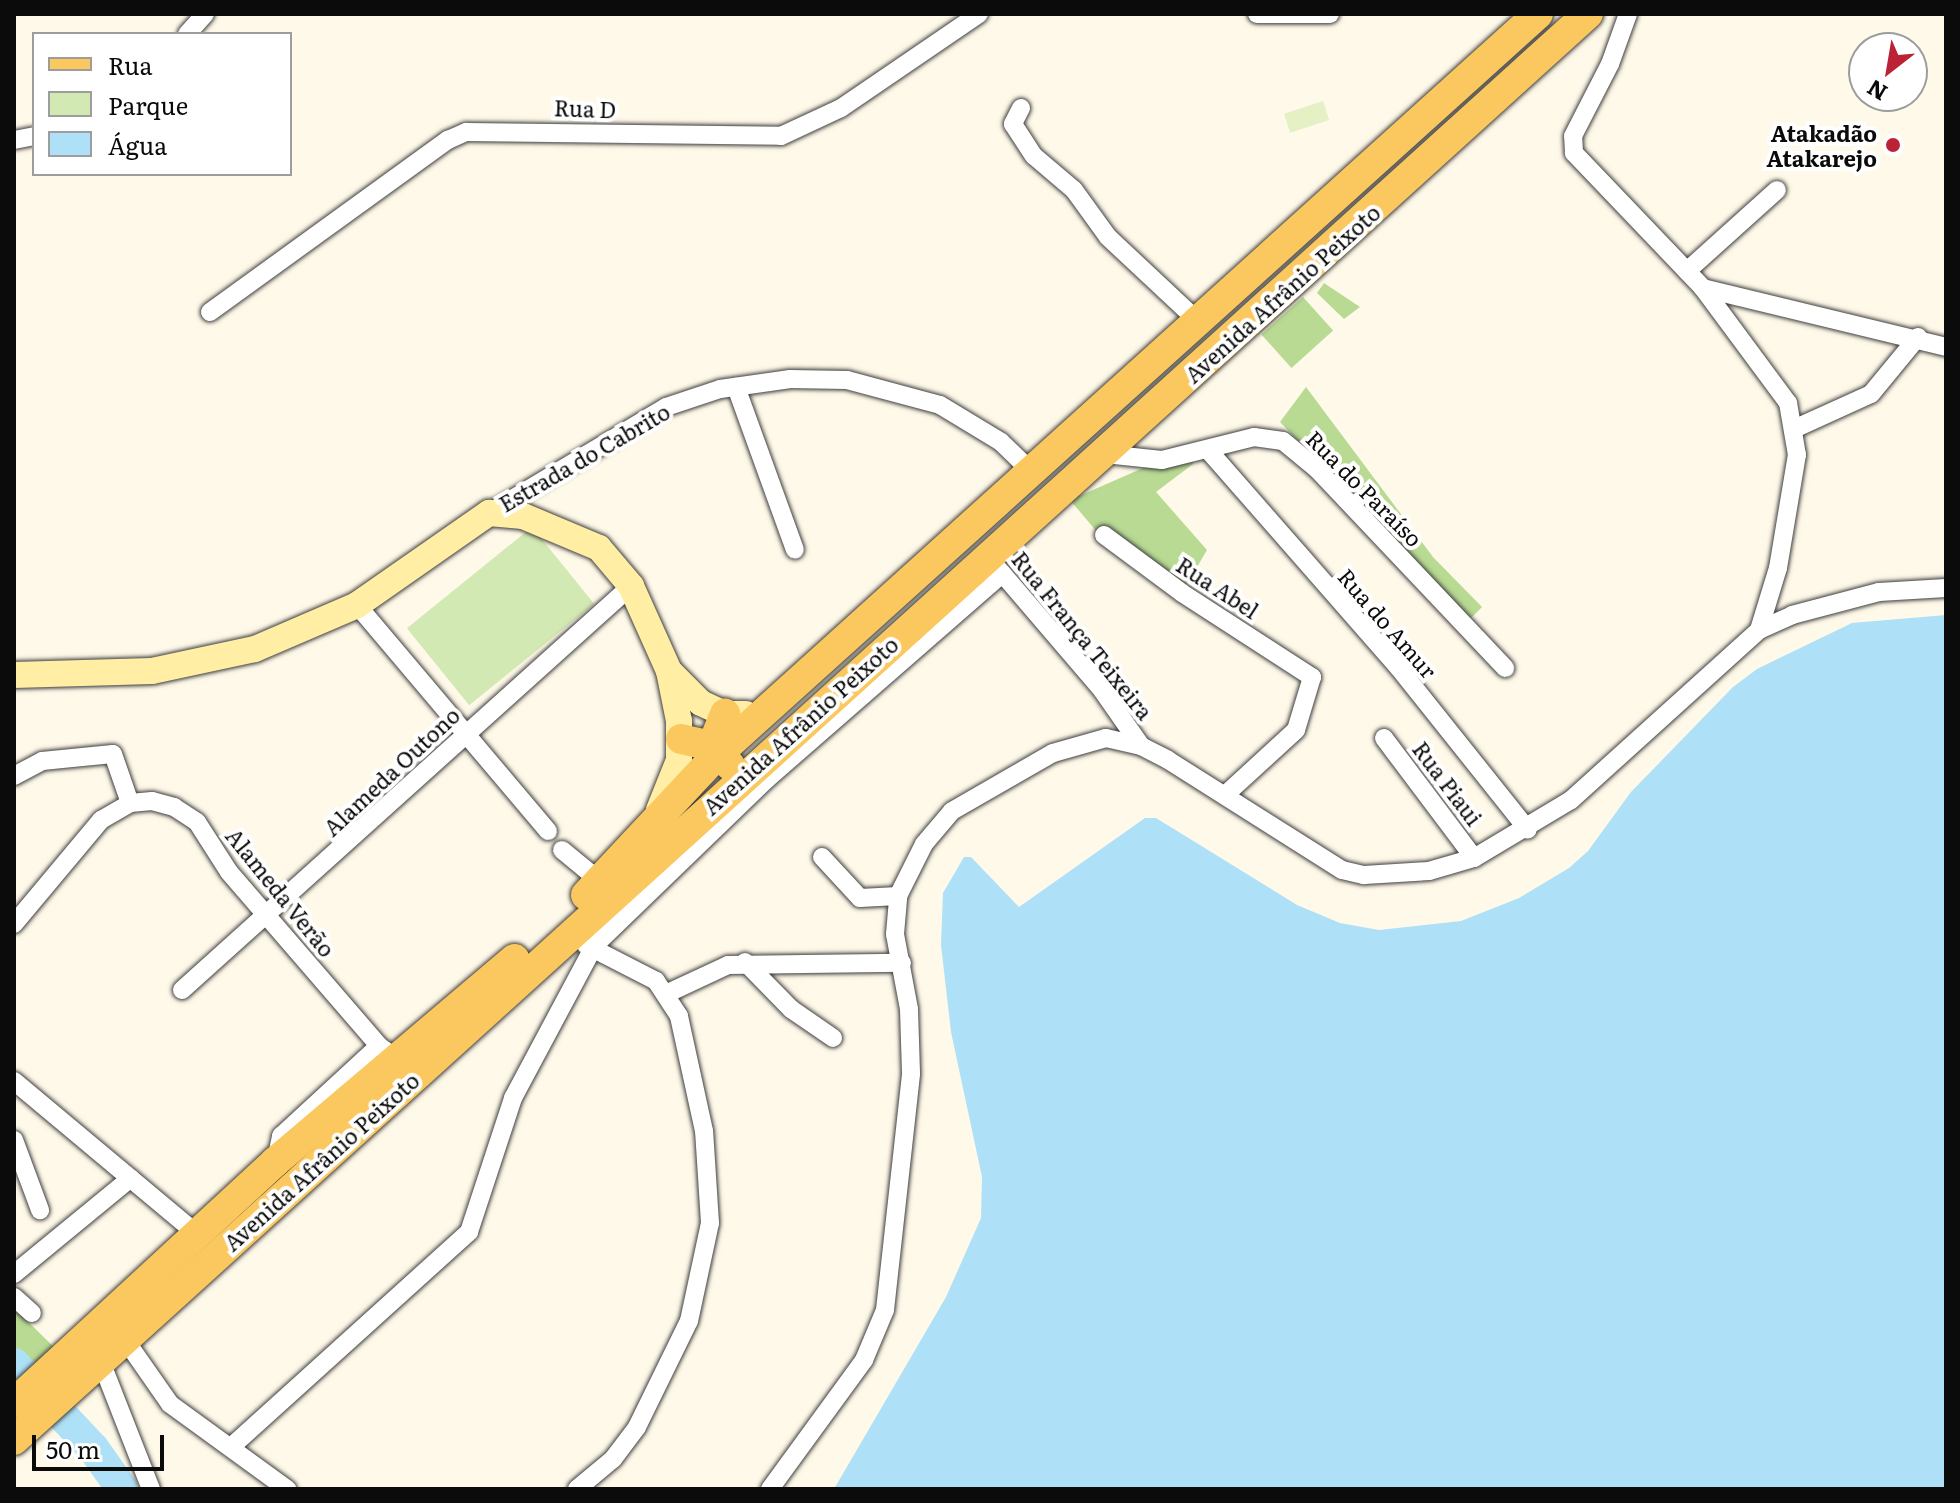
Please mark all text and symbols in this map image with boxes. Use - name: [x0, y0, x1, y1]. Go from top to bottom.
- legend: [32, 32, 292, 176]
- north arrow: [1848, 32, 1928, 112]
- text: Rua: [108, 47, 152, 82]
- text: N: [1860, 72, 1893, 110]
- text: Parque: [108, 87, 188, 122]
- street label: Rua D: [554, 94, 616, 122]
- place label: Atakadão Atakarejo: [1767, 119, 1877, 170]
- text: Água: [108, 127, 167, 162]
- marker: Atakadão Atakarejo: [1884, 136, 1902, 154]
- street label: Avenida Afrânio Peixoto: [1179, 198, 1385, 388]
- street label: Estrada do Cabrito: [494, 397, 674, 517]
- street label: Rua do Paraíso: [1302, 425, 1428, 551]
- street label: Rua França Teixeira: [1007, 546, 1159, 724]
- street label: Rua Abel: [1172, 551, 1264, 623]
- street label: Rua do Amur: [1333, 563, 1443, 683]
- street label: Avenida Afrânio Peixoto: [697, 630, 903, 820]
- street label: Alameda Outono: [318, 701, 464, 841]
- street label: Rua Piaui: [1408, 736, 1488, 830]
- street label: Alameda Verão: [221, 822, 341, 962]
- street label: Avenida Afrânio Peixoto: [218, 1066, 424, 1256]
- scale bar: [36, 1419, 168, 1469]
- text: 50 m: [46, 1431, 100, 1466]

